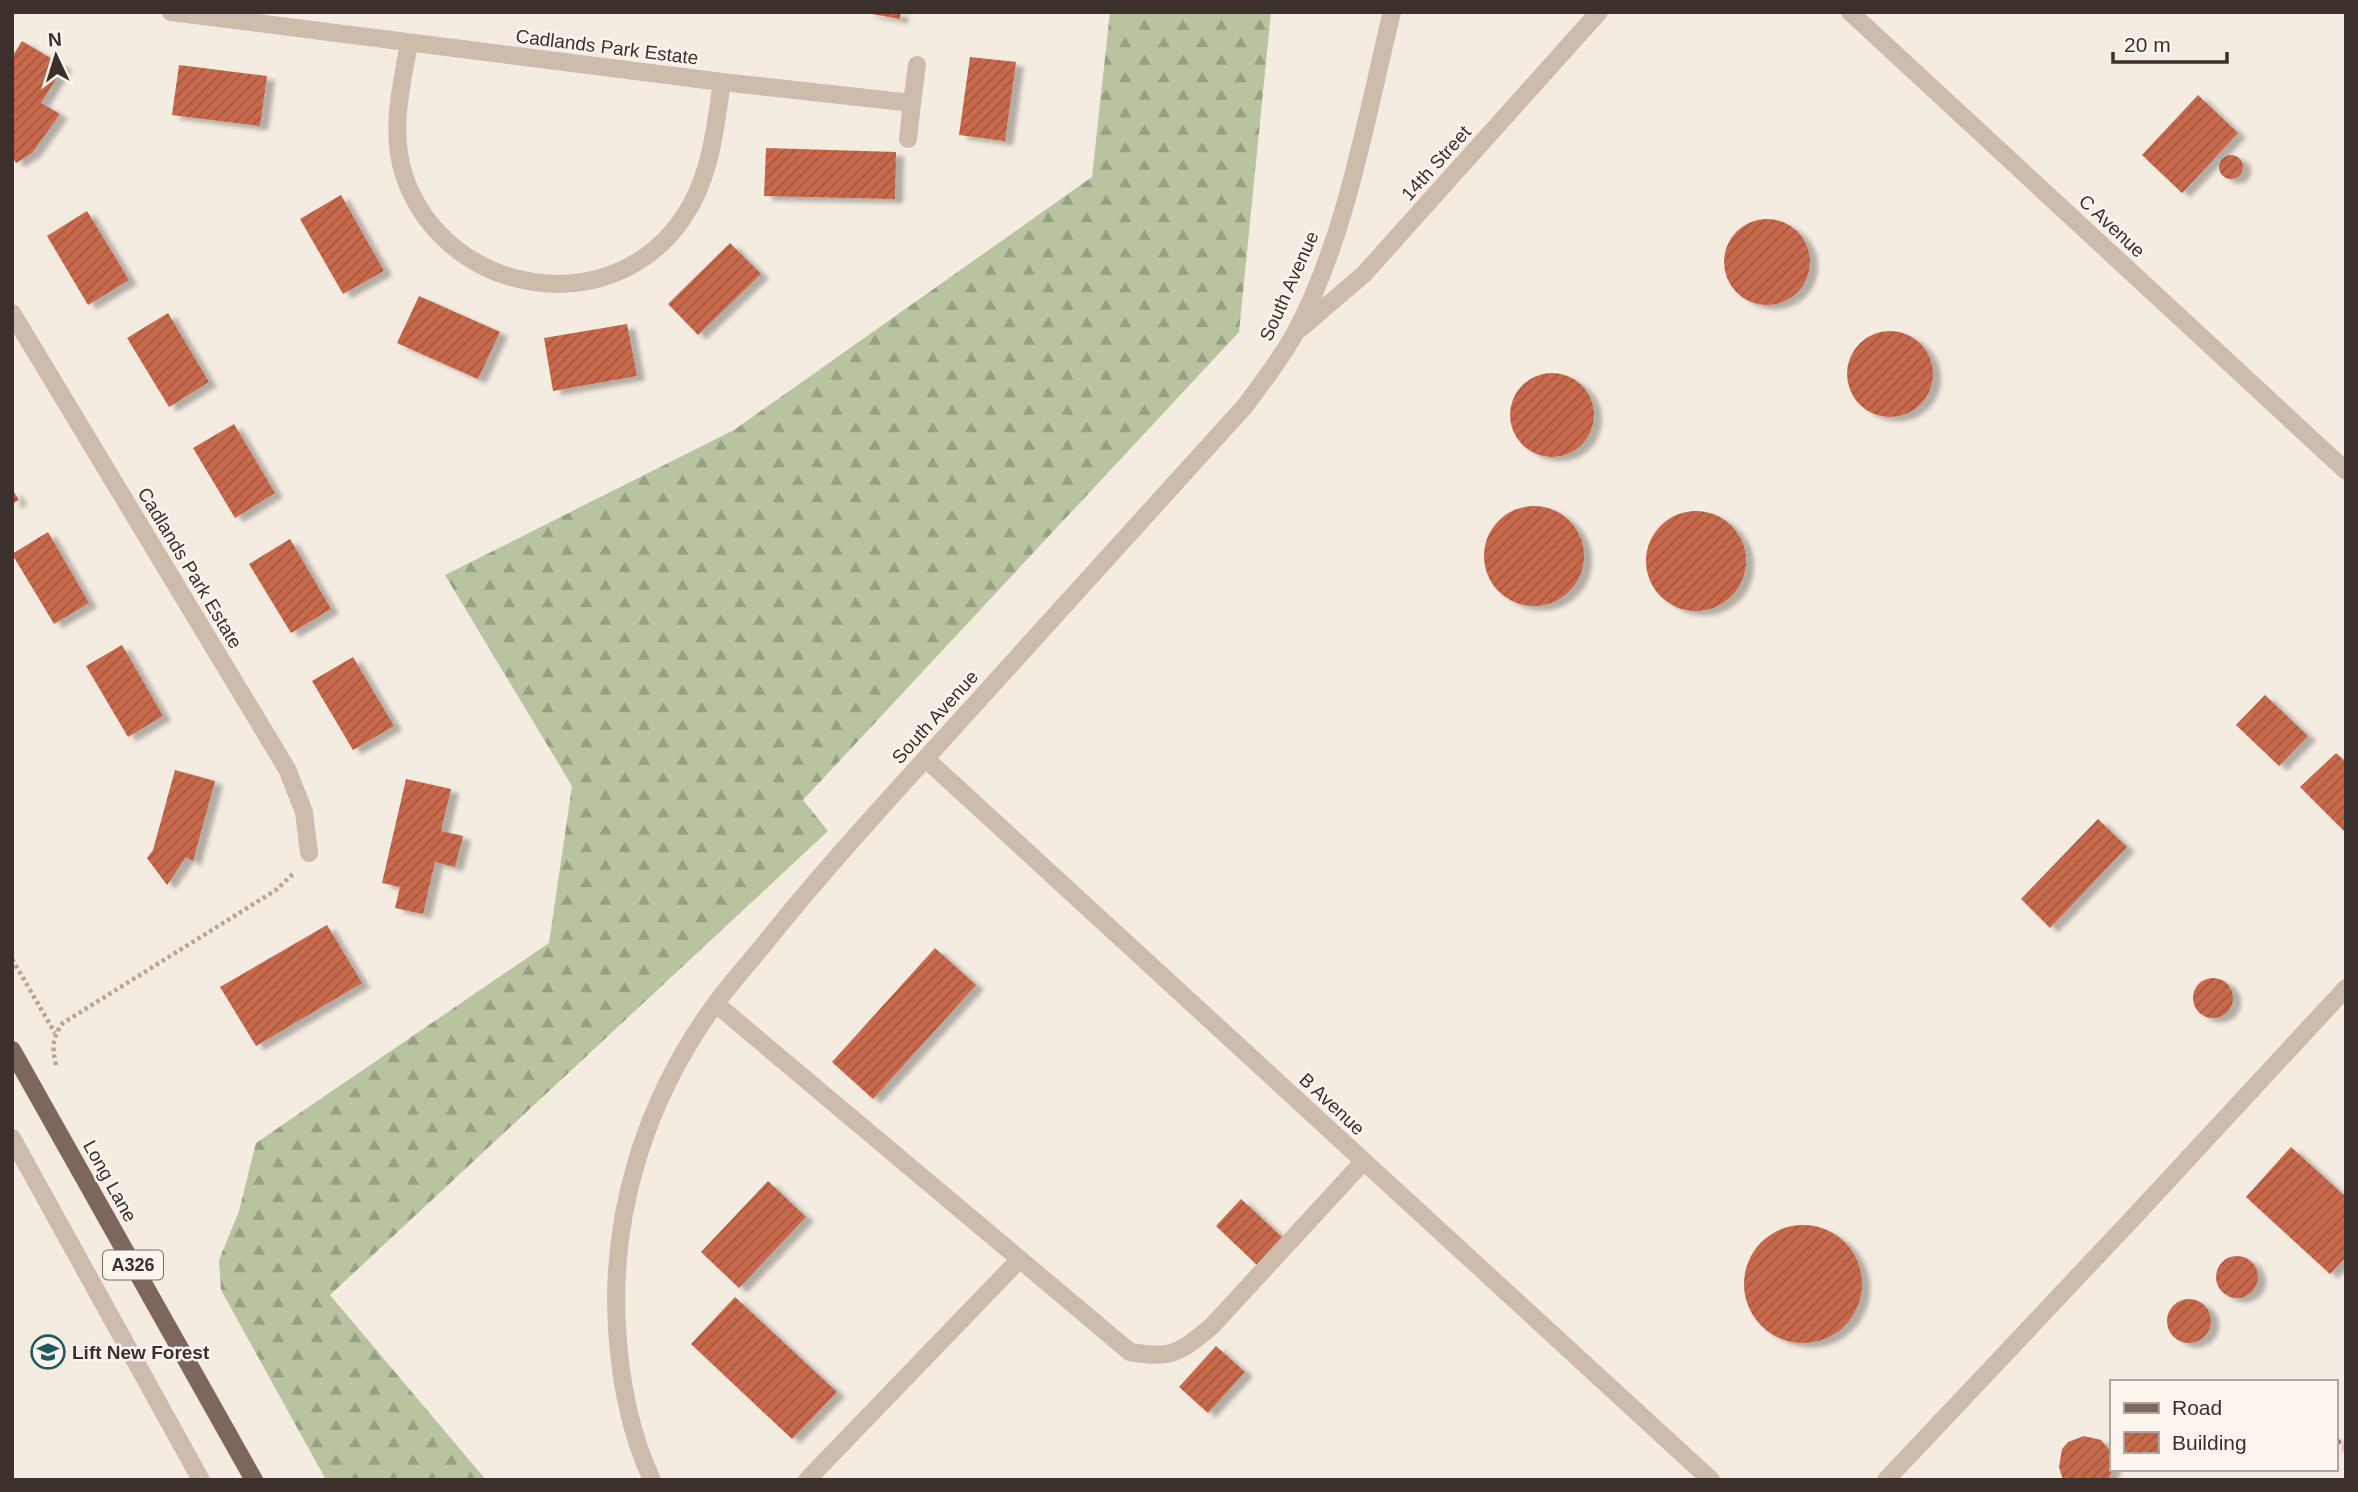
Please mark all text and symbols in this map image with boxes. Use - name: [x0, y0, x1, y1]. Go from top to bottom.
- north arrow: [21, 21, 91, 91]
- scale bar: [2113, 21, 2227, 65]
- street label: Cadlands Park Estate: [515, 25, 699, 69]
- text: N: [47, 29, 62, 50]
- text: 20 m: [2124, 33, 2171, 56]
- street label: 14th Street: [1397, 121, 1475, 205]
- street label: C Avenue: [2075, 190, 2149, 262]
- street label: South Avenue: [1255, 228, 1323, 344]
- street label: Cadlands Park Estate: [134, 484, 246, 652]
- street label: South Avenue: [888, 666, 982, 768]
- street label: B Avenue: [1295, 1069, 1369, 1139]
- street label: Long Lane: [79, 1137, 141, 1225]
- road number: A326: [103, 1250, 163, 1280]
- school or university icon: Lift New Forest: [29, 1333, 67, 1371]
- place label: Lift New Forest: [72, 1342, 210, 1363]
- legend: [2110, 1380, 2337, 1471]
- text: Road: [2172, 1396, 2222, 1419]
- text: Building: [2172, 1431, 2247, 1454]

